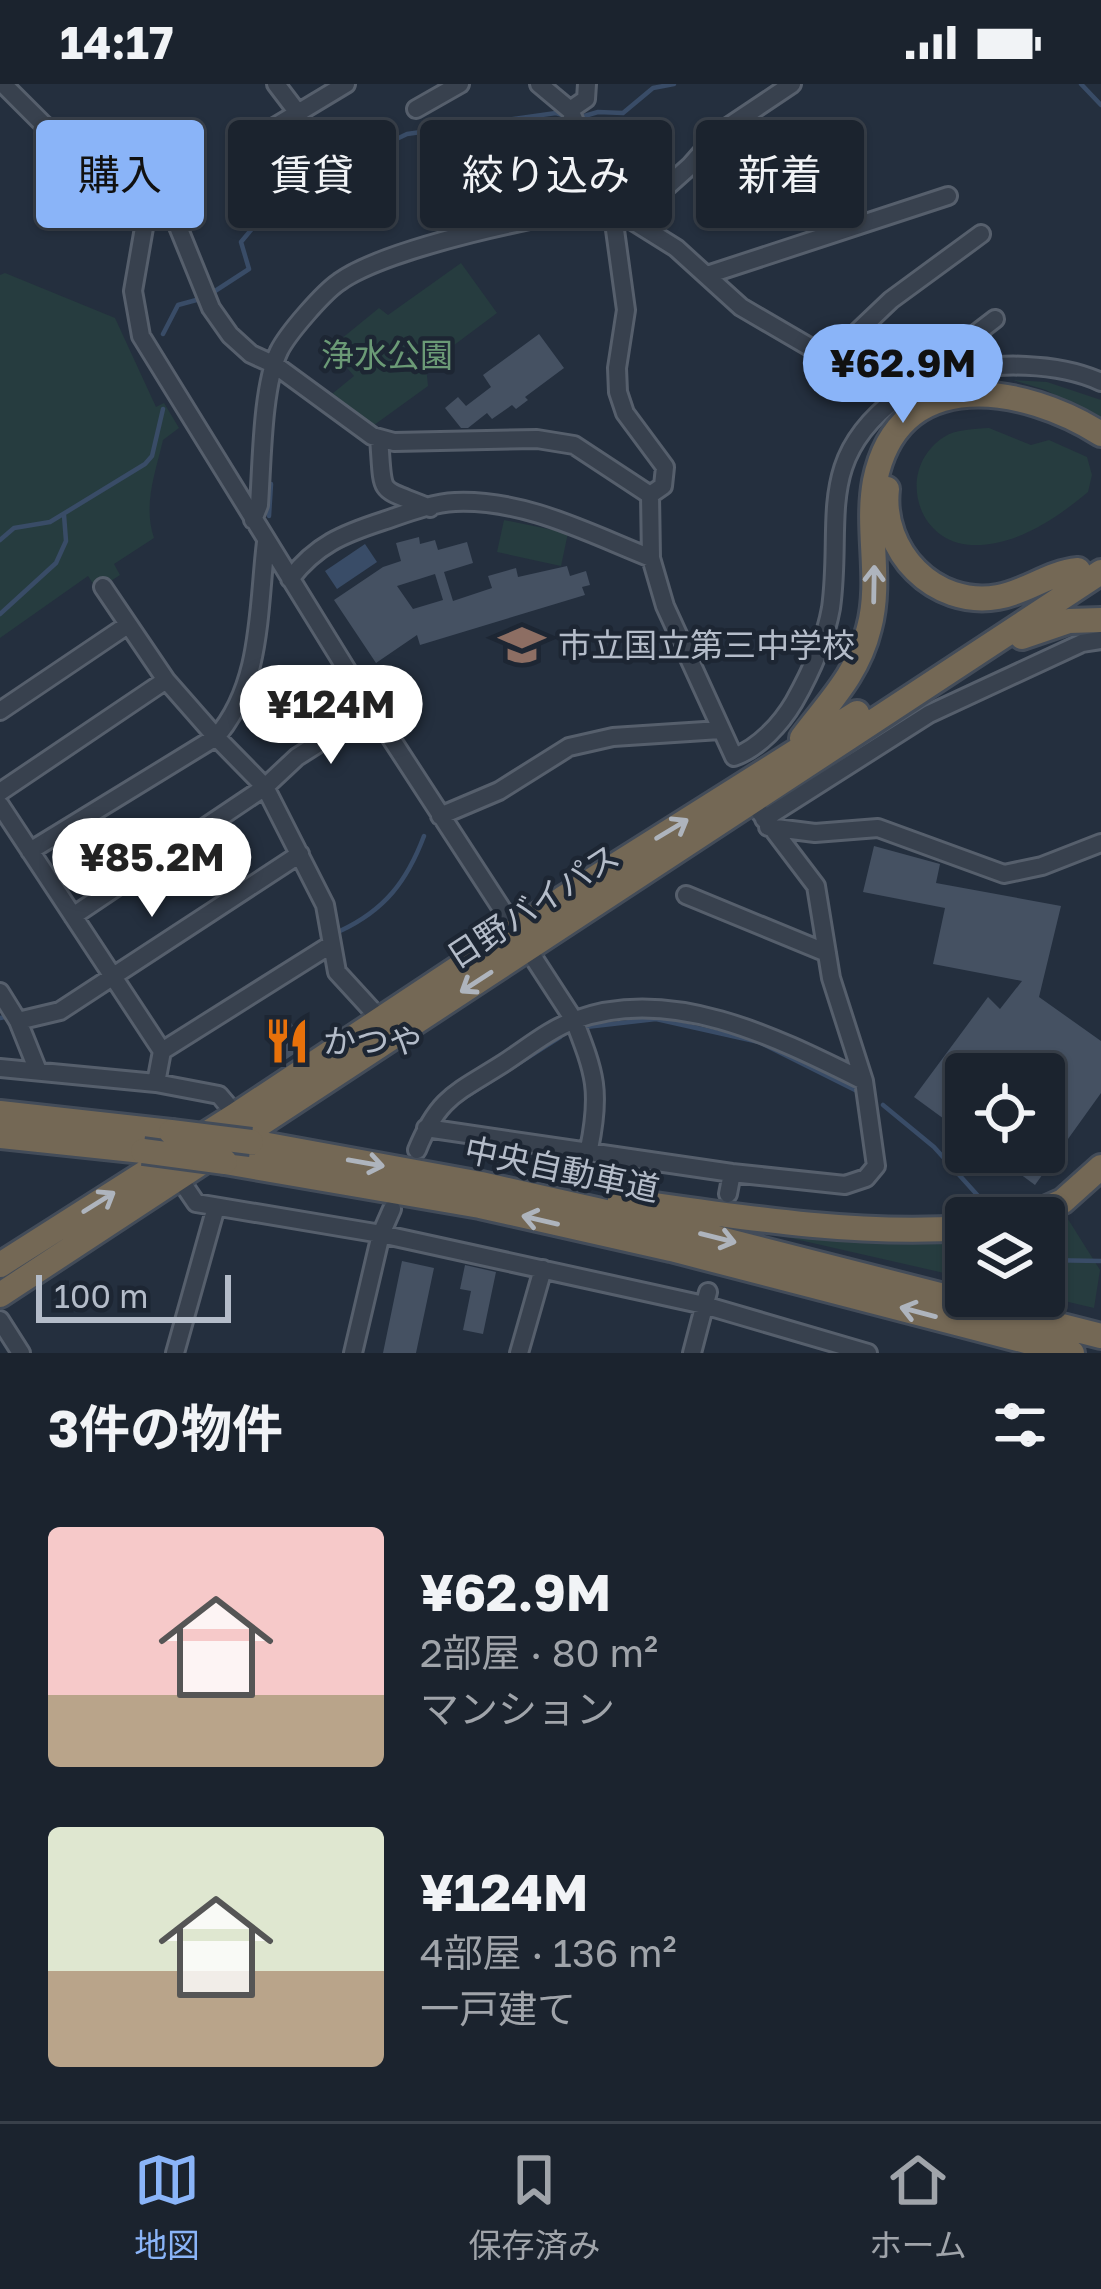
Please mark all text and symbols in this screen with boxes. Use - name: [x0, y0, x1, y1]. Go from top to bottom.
- text: 14:17: [60, 15, 173, 69]
- chip: 購入: [36, 120, 204, 228]
- chip: 賃貸: [228, 120, 396, 228]
- chip: 絞り込み: [420, 120, 672, 228]
- chip: 新着: [696, 120, 864, 228]
- pin: ¥62.9M: [805, 324, 1001, 426]
- park label: 浄水公園: [321, 335, 453, 374]
- text: ¥62.9M: [830, 339, 976, 386]
- one-way arrow: [862, 565, 885, 604]
- school or university icon: 市立国立第三中学校: [497, 620, 547, 670]
- place label: 市立国立第三中学校: [558, 625, 855, 664]
- pin: ¥124M: [247, 665, 415, 767]
- text: ¥124M: [267, 680, 395, 727]
- one-way arrow: [654, 817, 689, 841]
- pin: ¥85.2M: [54, 818, 250, 920]
- text: ¥85.2M: [79, 833, 225, 880]
- street label: 日野バイパス: [439, 835, 626, 976]
- one-way arrow: [460, 970, 494, 995]
- restaurant icon: かつや: [262, 1016, 312, 1066]
- place label: かつや: [323, 1021, 422, 1060]
- map controls: [945, 1053, 1065, 1317]
- button: locate: [945, 1053, 1065, 1173]
- street label: 中央自動車道: [461, 1129, 663, 1208]
- one-way arrow: [346, 1153, 385, 1175]
- one-way arrow: [81, 1190, 115, 1214]
- button: layers: [945, 1197, 1065, 1317]
- one-way arrow: [521, 1207, 559, 1230]
- one-way arrow: [698, 1228, 736, 1250]
- scale bar: [36, 1269, 231, 1322]
- text: 100 m: [54, 1276, 148, 1315]
- one-way arrow: [900, 1300, 938, 1322]
- icon: filters: [987, 1392, 1053, 1458]
- text: 3件の物件: [48, 1397, 283, 1458]
- text: ¥62.9M: [420, 1561, 611, 1622]
- icon: home: [144, 1575, 288, 1719]
- text: 2部屋 · 80 m²: [420, 1629, 658, 1676]
- text: マンション: [420, 1685, 615, 1732]
- text: ¥124M: [420, 1861, 588, 1922]
- icon: home: [144, 1875, 288, 2019]
- text: 4部屋 · 136 m²: [420, 1929, 677, 1976]
- text: 一戸建て: [420, 1985, 576, 2032]
- tab: 地図: [134, 2147, 200, 2267]
- tab: 保存済み: [468, 2147, 600, 2267]
- tab: ホーム: [869, 2147, 967, 2267]

